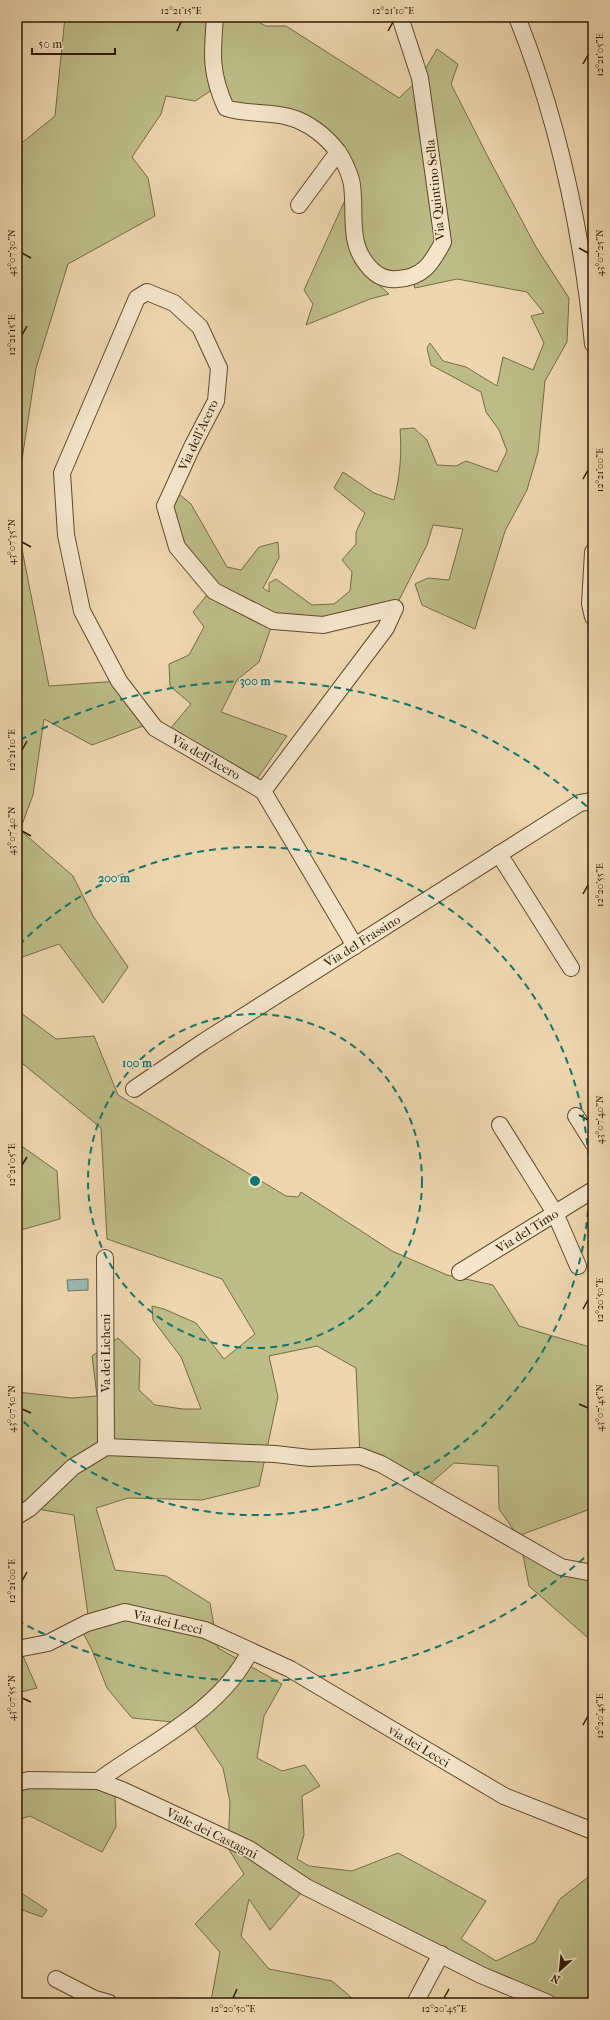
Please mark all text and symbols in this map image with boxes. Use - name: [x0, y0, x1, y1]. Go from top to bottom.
- text: 12°21'15"E: [160, 5, 202, 17]
- text: 12°21'10"E: [372, 5, 414, 17]
- scale bar: [32, 30, 115, 56]
- text: 12°21'05"E: [594, 33, 606, 77]
- text: 50 m: [38, 37, 62, 51]
- street label: Via Quintino Sella: [422, 138, 448, 242]
- text: 43°07'30"N: [6, 229, 18, 277]
- text: 43°07'25"N: [594, 229, 606, 277]
- text: 12°21'15"E: [6, 314, 18, 356]
- street label: Via dell'Acero: [175, 397, 221, 474]
- text: 12°21'00"E: [594, 448, 606, 492]
- text: 43°07'35"N: [6, 519, 18, 565]
- text: 300 m: [240, 674, 271, 689]
- text: 12°21'10"E: [6, 729, 18, 771]
- street label: Via dell'Acero: [168, 731, 243, 783]
- text: 43°07'40"N: [6, 806, 18, 856]
- text: 12°20'55"E: [594, 863, 606, 907]
- text: 200 m: [98, 871, 131, 885]
- street label: Via del Frassino: [320, 911, 403, 971]
- text: 100 m: [122, 1056, 153, 1070]
- text: 43°07'40"N: [594, 1095, 606, 1145]
- text: 12°21'05"E: [6, 1143, 18, 1187]
- centre of rings: [248, 1174, 262, 1188]
- street label: Via del Timo: [492, 1206, 561, 1257]
- text: 12°20'50"E: [594, 1278, 606, 1322]
- street label: Va dei Licheni: [98, 1313, 113, 1393]
- text: 43°07'45"N: [594, 1384, 606, 1432]
- text: 43°07'50"N: [6, 1385, 18, 1433]
- text: 12°21'00"E: [6, 1559, 18, 1603]
- street label: Via dei Lecci: [131, 1606, 204, 1637]
- text: 43°07'55"N: [6, 1674, 18, 1721]
- text: 12°20'45"E: [594, 1693, 606, 1739]
- street label: via dei Lecci: [386, 1722, 453, 1770]
- street label: Viale dei Castagni: [163, 1804, 260, 1862]
- north arrow: [540, 1950, 580, 1990]
- text: N: [548, 1970, 562, 1986]
- text: 12°20'50"E: [211, 2003, 255, 2015]
- text: 12°20'45"E: [421, 2003, 467, 2015]

